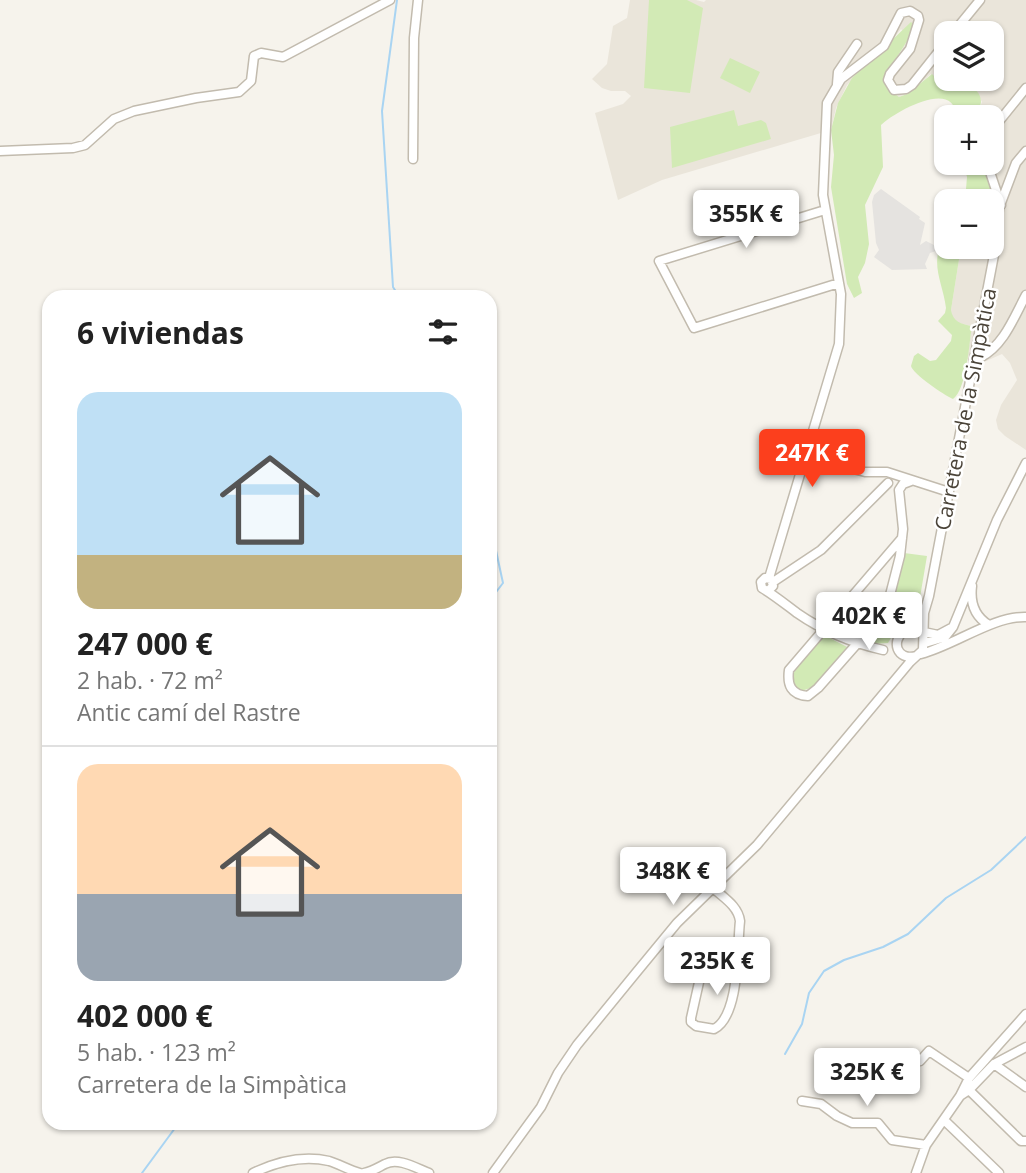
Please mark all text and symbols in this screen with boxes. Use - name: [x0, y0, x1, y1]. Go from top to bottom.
- map controls: [934, 21, 1004, 259]
- button: layers: [934, 21, 1004, 91]
- button: +: [934, 105, 1004, 175]
- button: −: [934, 189, 1004, 259]
- pin: 355K €: [689, 190, 803, 250]
- text: 355K €: [709, 197, 783, 229]
- street label: Carretera de la Simpàtica: [928, 285, 1002, 533]
- text: 6 viviendas: [77, 312, 244, 353]
- icon: filters: [424, 313, 462, 351]
- pin: 247K €: [755, 430, 869, 489]
- text: 247K €: [775, 436, 849, 468]
- icon: home: [207, 437, 333, 563]
- pin: 402K €: [812, 592, 926, 652]
- text: 402K €: [832, 599, 906, 631]
- text: 247 000 €: [77, 623, 213, 664]
- text: 2 hab. · 72 m²: [77, 664, 223, 696]
- text: Antic camí del Rastre: [77, 696, 301, 728]
- icon: home: [207, 809, 333, 935]
- pin: 348K €: [616, 848, 730, 907]
- text: 348K €: [636, 854, 710, 886]
- pin: 235K €: [660, 937, 774, 997]
- text: 235K €: [680, 944, 754, 976]
- text: 402 000 €: [77, 995, 213, 1036]
- text: 5 hab. · 123 m²: [77, 1036, 236, 1068]
- pin: 325K €: [810, 1048, 924, 1108]
- text: 325K €: [830, 1055, 904, 1087]
- text: Carretera de la Simpàtica: [77, 1068, 347, 1100]

